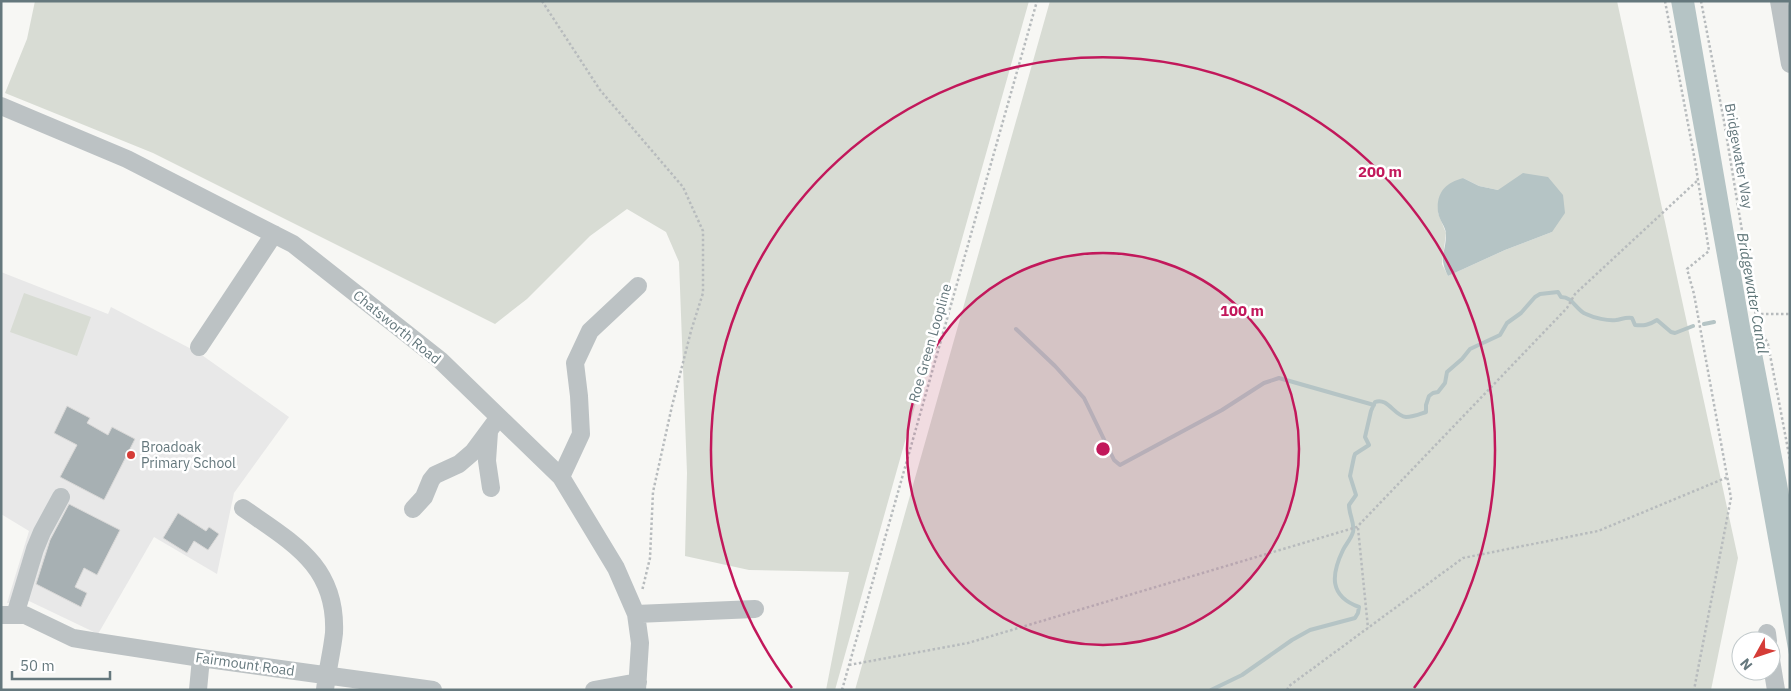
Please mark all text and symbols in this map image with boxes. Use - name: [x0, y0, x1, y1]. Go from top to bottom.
- street label: Bridgewater Way: [1721, 102, 1757, 210]
- text: 200 m: [1358, 162, 1402, 181]
- water label: Bridgewater Canal: [1733, 231, 1773, 355]
- street label: Roe Green Loopline: [904, 281, 956, 404]
- street label: Chatsworth Road: [349, 286, 445, 368]
- text: 100 m: [1220, 301, 1264, 320]
- place label: Broadoak Primary School: [141, 438, 236, 472]
- centre of rings: [1094, 440, 1112, 458]
- marker: Broadoak Primary School: [125, 449, 137, 461]
- north arrow: [1731, 631, 1781, 681]
- scale bar: [12, 648, 110, 680]
- street label: Fairmount Road: [194, 648, 296, 680]
- text: N: [1736, 655, 1756, 674]
- text: 50 m: [20, 656, 55, 675]

